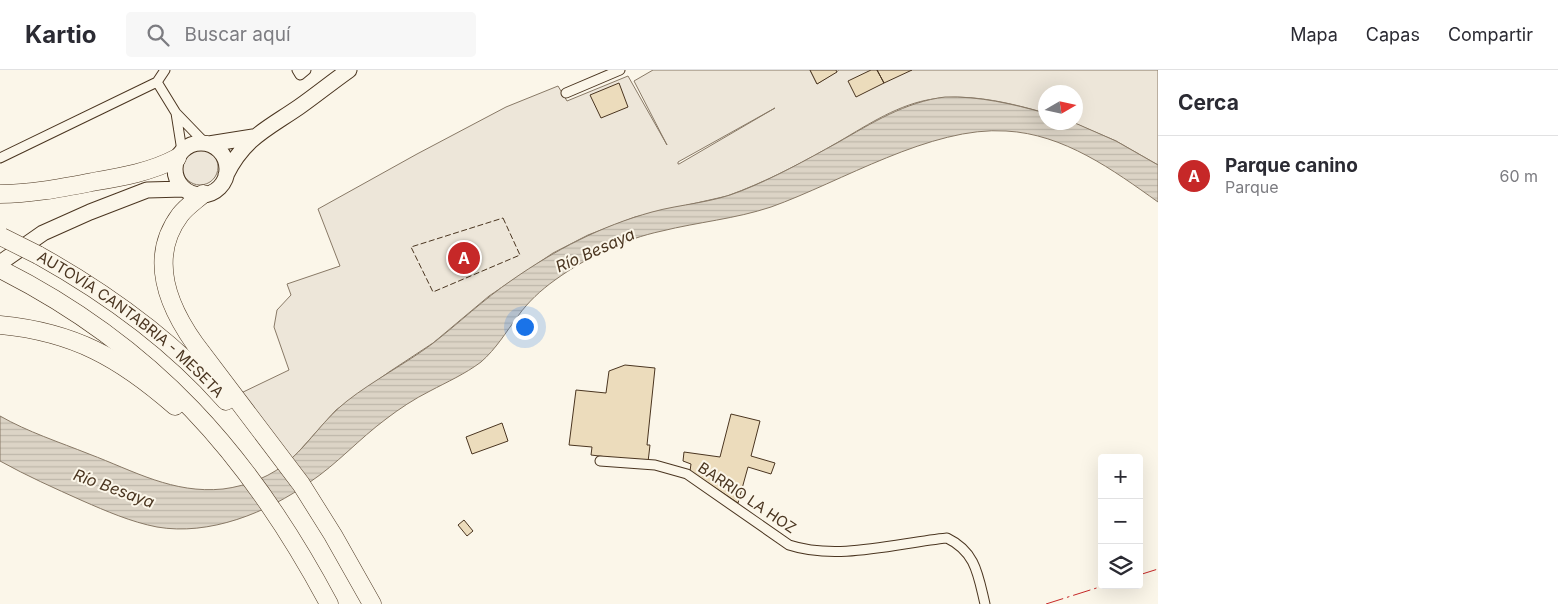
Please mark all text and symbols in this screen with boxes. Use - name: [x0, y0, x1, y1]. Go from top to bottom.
- search box: [126, 12, 476, 57]
- text: Kartio: [25, 20, 96, 49]
- icon: search: [144, 21, 172, 49]
- text: Buscar aquí: [184, 23, 291, 46]
- text: Mapa: [1290, 24, 1338, 45]
- text: Capas: [1366, 24, 1420, 45]
- text: Compartir: [1448, 24, 1533, 45]
- north arrow: [1038, 85, 1083, 130]
- text: Cerca: [1178, 90, 1239, 115]
- text: Parque canino: [1225, 154, 1358, 177]
- text: A: [1188, 166, 1200, 186]
- text: 60 m: [1499, 166, 1538, 186]
- text: Parque: [1225, 177, 1279, 197]
- water label: Río Besaya: [552, 224, 638, 276]
- pin: A: [448, 239, 480, 277]
- street label: AUTOVÍA CANTABRIA - MESETA: [34, 247, 228, 401]
- your location: [512, 314, 538, 340]
- map controls: [1098, 454, 1143, 589]
- button: +: [1098, 454, 1143, 499]
- street label: BARRIO LA HOZ: [695, 458, 800, 537]
- water label: Río Besaya: [71, 464, 157, 512]
- button: −: [1098, 499, 1143, 544]
- button: layers: [1098, 544, 1143, 589]

